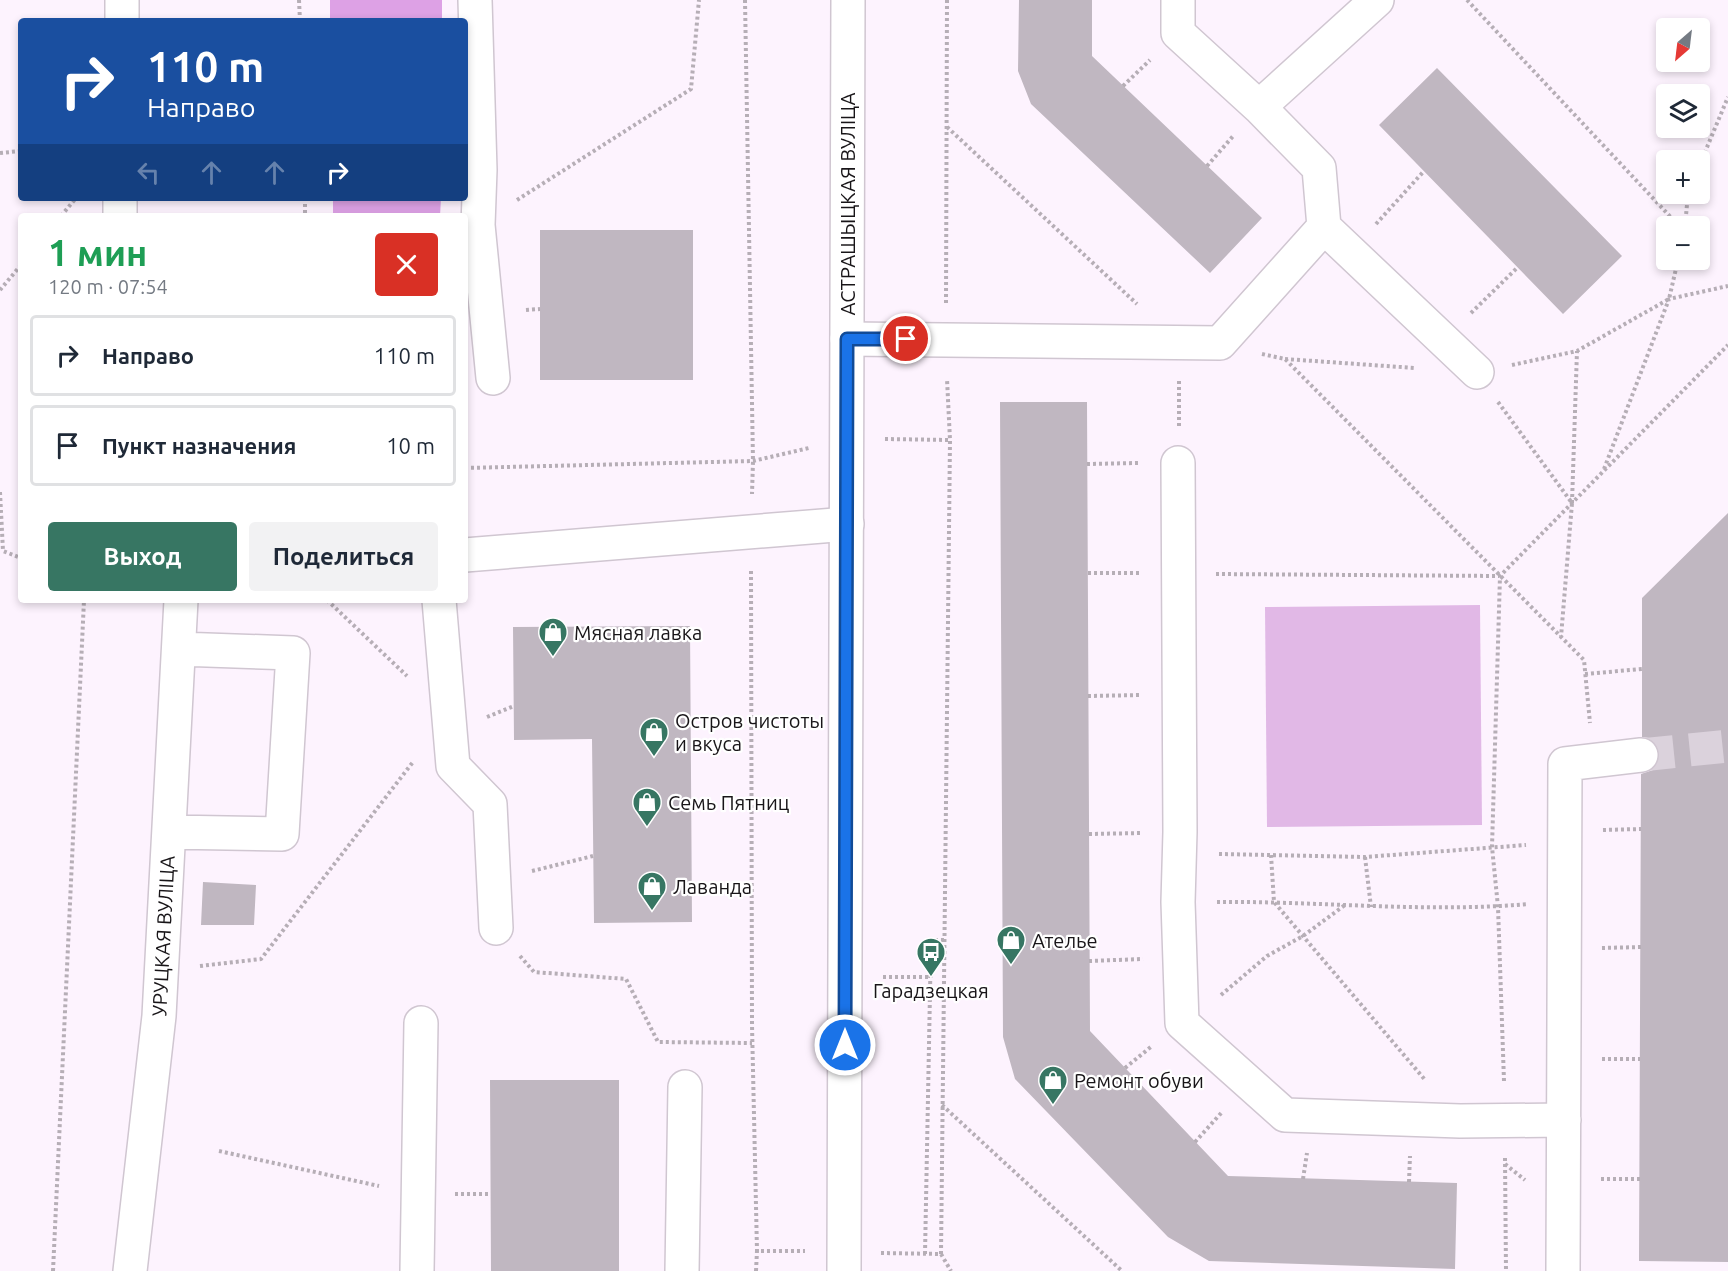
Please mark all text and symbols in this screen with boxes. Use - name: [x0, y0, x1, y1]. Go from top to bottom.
- north arrow: [1656, 18, 1710, 72]
- map controls: [1656, 18, 1710, 270]
- icon: right: [48, 42, 126, 120]
- text: 110 m: [147, 43, 264, 90]
- button: layers: [1656, 84, 1710, 138]
- text: Направо: [147, 92, 256, 122]
- street label: АСТРАШЫЦКАЯ ВУЛІЦА: [836, 92, 859, 316]
- button: +: [1656, 150, 1710, 204]
- icon: left: [132, 156, 165, 189]
- icon: ahead: [195, 156, 228, 189]
- icon: ahead: [258, 156, 291, 189]
- icon: right: [321, 156, 354, 189]
- button: −: [1656, 216, 1710, 270]
- text: 1 мин: [48, 232, 147, 273]
- button: close: [375, 233, 438, 296]
- text: 120 m · 07:54: [48, 275, 168, 298]
- pin: [880, 313, 931, 364]
- icon: arrive: [889, 322, 922, 355]
- icon: right: [51, 339, 84, 372]
- text: Направо: [102, 343, 194, 368]
- text: 110 m: [374, 343, 435, 368]
- icon: arrive: [51, 429, 84, 462]
- text: Пункт назначения: [102, 433, 296, 458]
- text: 10 m: [386, 433, 435, 458]
- button: Выход: [48, 522, 237, 591]
- button: Поделиться: [249, 522, 438, 591]
- shop icon: Мясная лавка: [537, 616, 569, 658]
- place label: Мясная лавка: [574, 621, 702, 644]
- place label: Остров чистоты и вкуса: [675, 709, 824, 755]
- shop icon: Остров чистоты и вкуса: [638, 716, 670, 758]
- shop icon: Семь Пятниц: [631, 786, 663, 828]
- place label: Семь Пятниц: [668, 791, 790, 814]
- street label: УРУЦКАЯ ВУЛІЦА: [147, 855, 179, 1017]
- shop icon: Лаванда: [636, 870, 668, 912]
- place label: Лаванда: [673, 875, 752, 898]
- shop icon: Ателье: [995, 924, 1027, 966]
- place label: Ателье: [1032, 929, 1097, 952]
- bus stop icon: Гарадзецкая: [915, 936, 947, 978]
- place label: Гарадзецкая: [873, 979, 989, 1002]
- position arrow: [813, 1013, 877, 1077]
- shop icon: Ремонт обуви: [1037, 1064, 1069, 1106]
- place label: Ремонт обуви: [1074, 1069, 1204, 1092]

